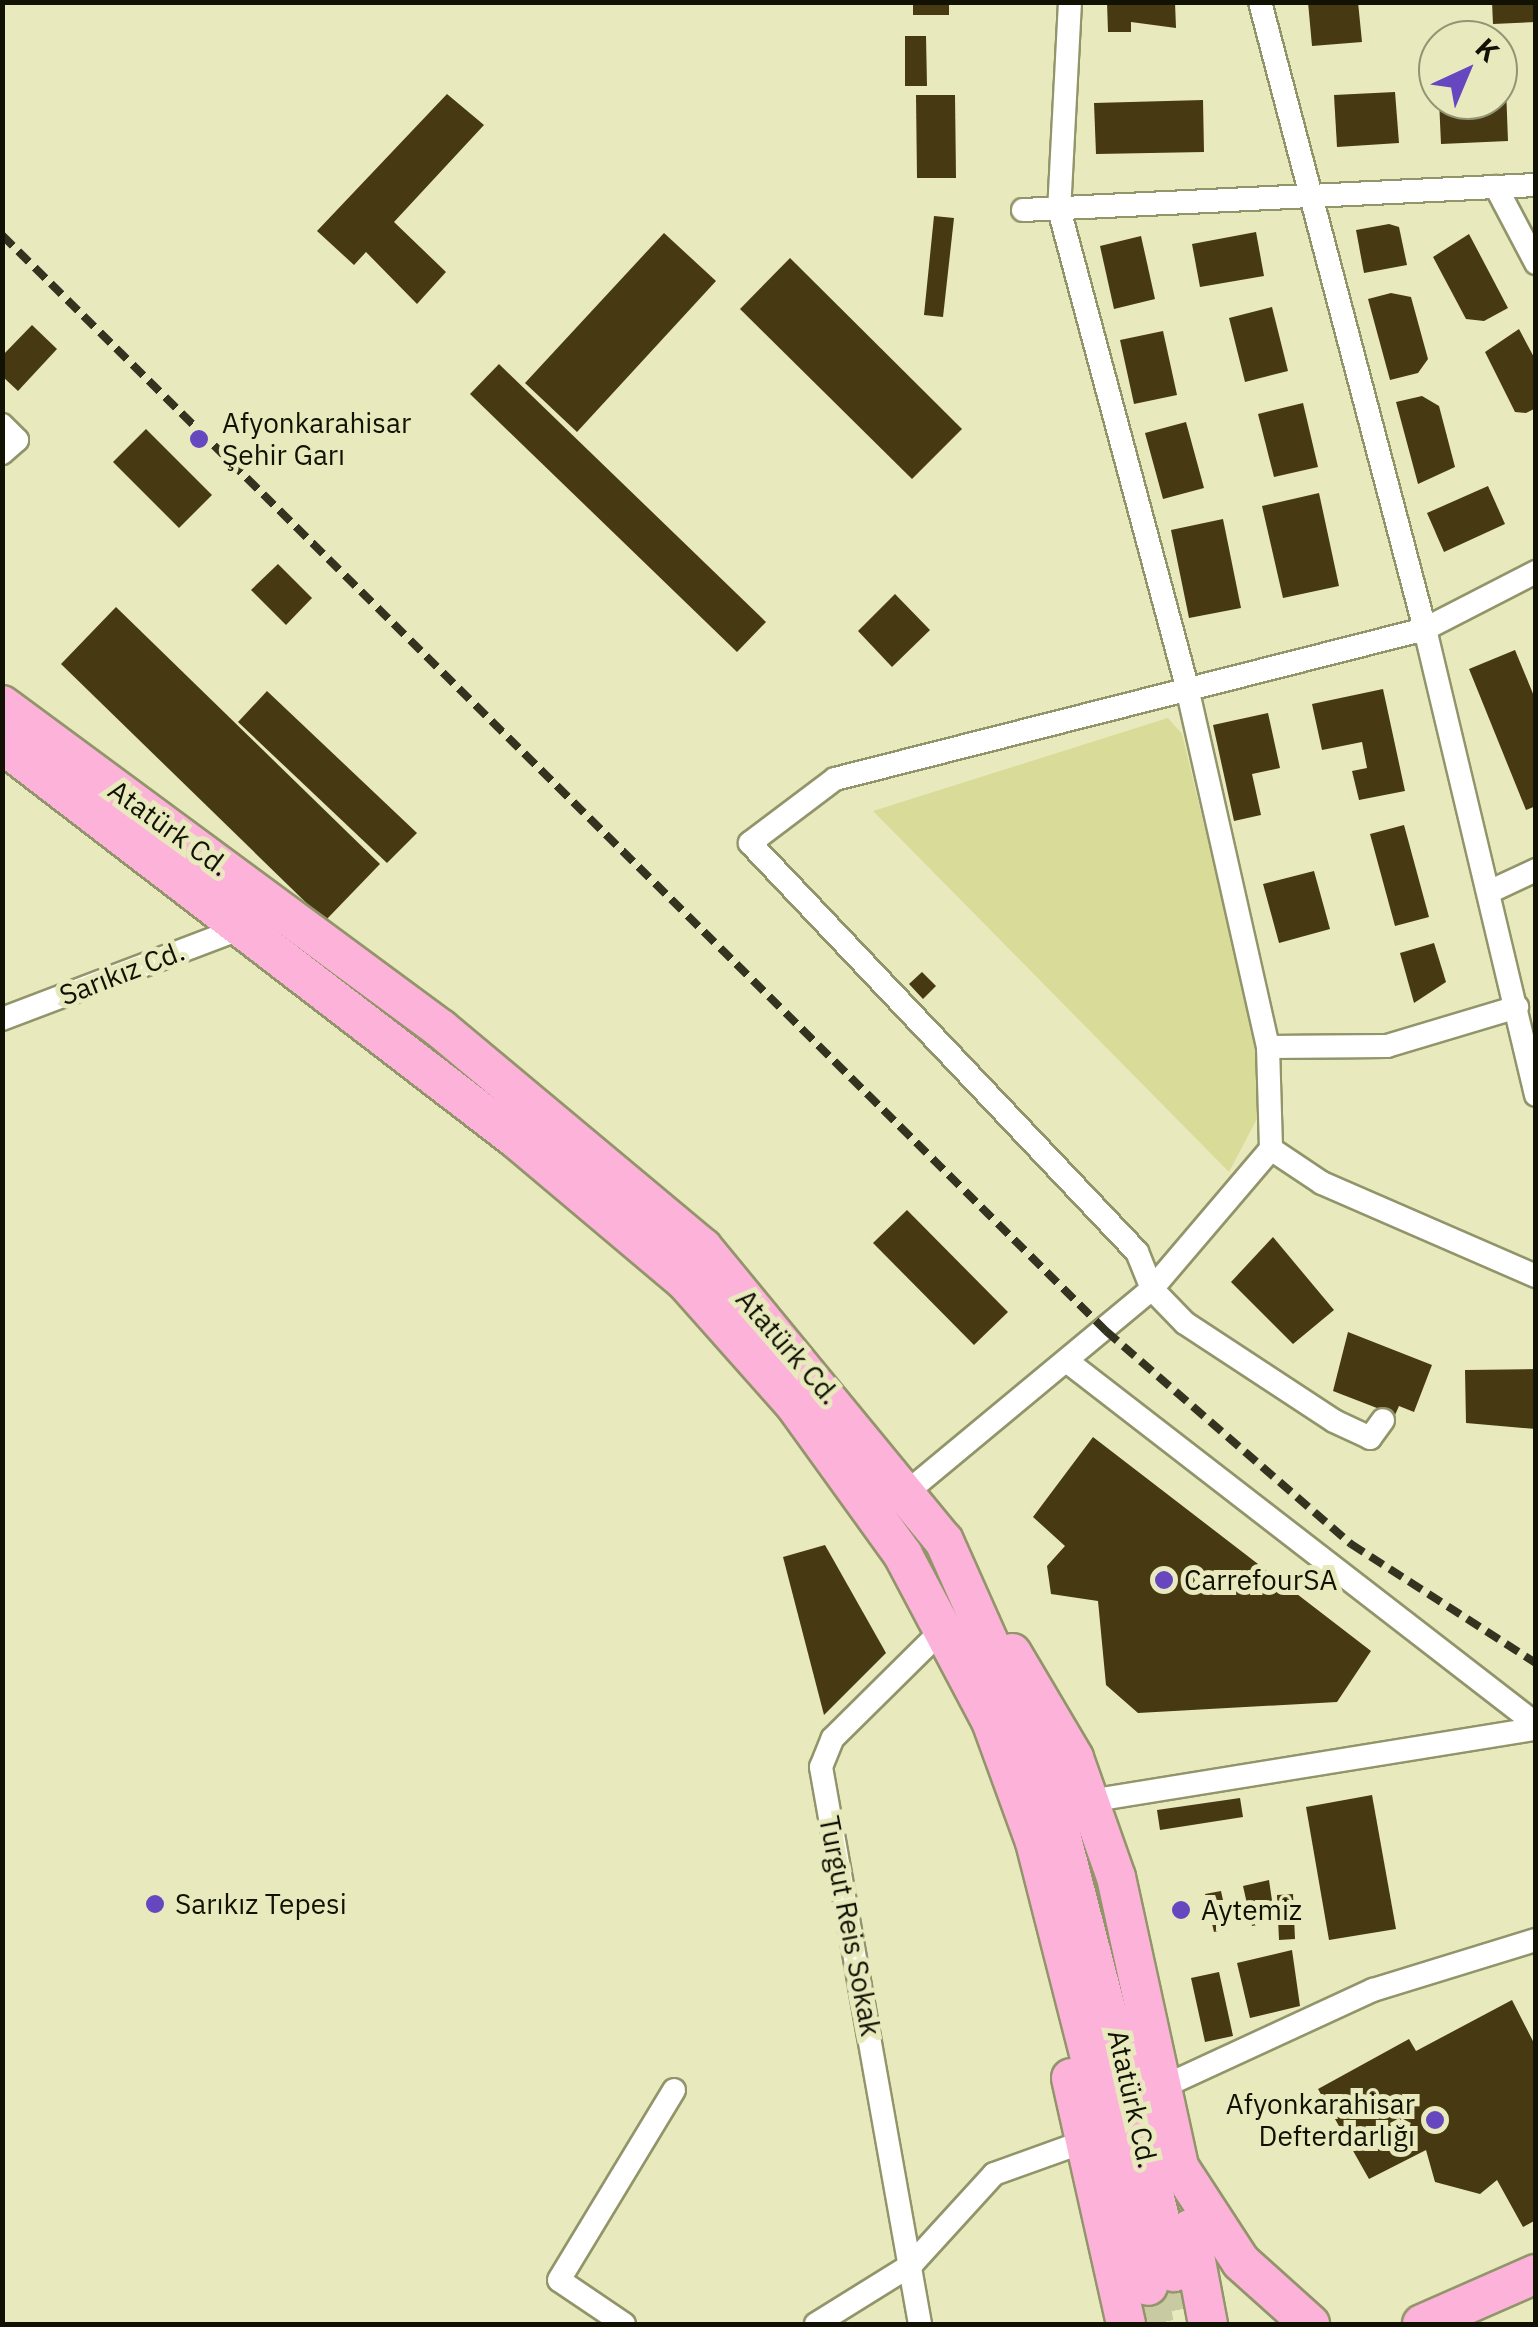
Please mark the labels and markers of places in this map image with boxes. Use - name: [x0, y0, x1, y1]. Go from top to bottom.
- place label: Afyonkarahisar Şehir Garı: [222, 406, 411, 472]
- marker: Afyonkarahisar Şehir Garı: [186, 426, 212, 452]
- place label: CarrefourSA: [1184, 1563, 1337, 1597]
- marker: CarrefourSA: [1153, 1569, 1175, 1591]
- place label: Sarıkız Tepesi: [175, 1887, 347, 1921]
- marker: Sarıkız Tepesi: [144, 1893, 166, 1915]
- place label: Aytemiz: [1201, 1893, 1302, 1927]
- marker: Aytemiz: [1170, 1899, 1192, 1921]
- place label: Afyonkarahisar Defterdarlığı: [1226, 2087, 1415, 2153]
- marker: Afyonkarahisar Defterdarlığı: [1424, 2109, 1446, 2131]

